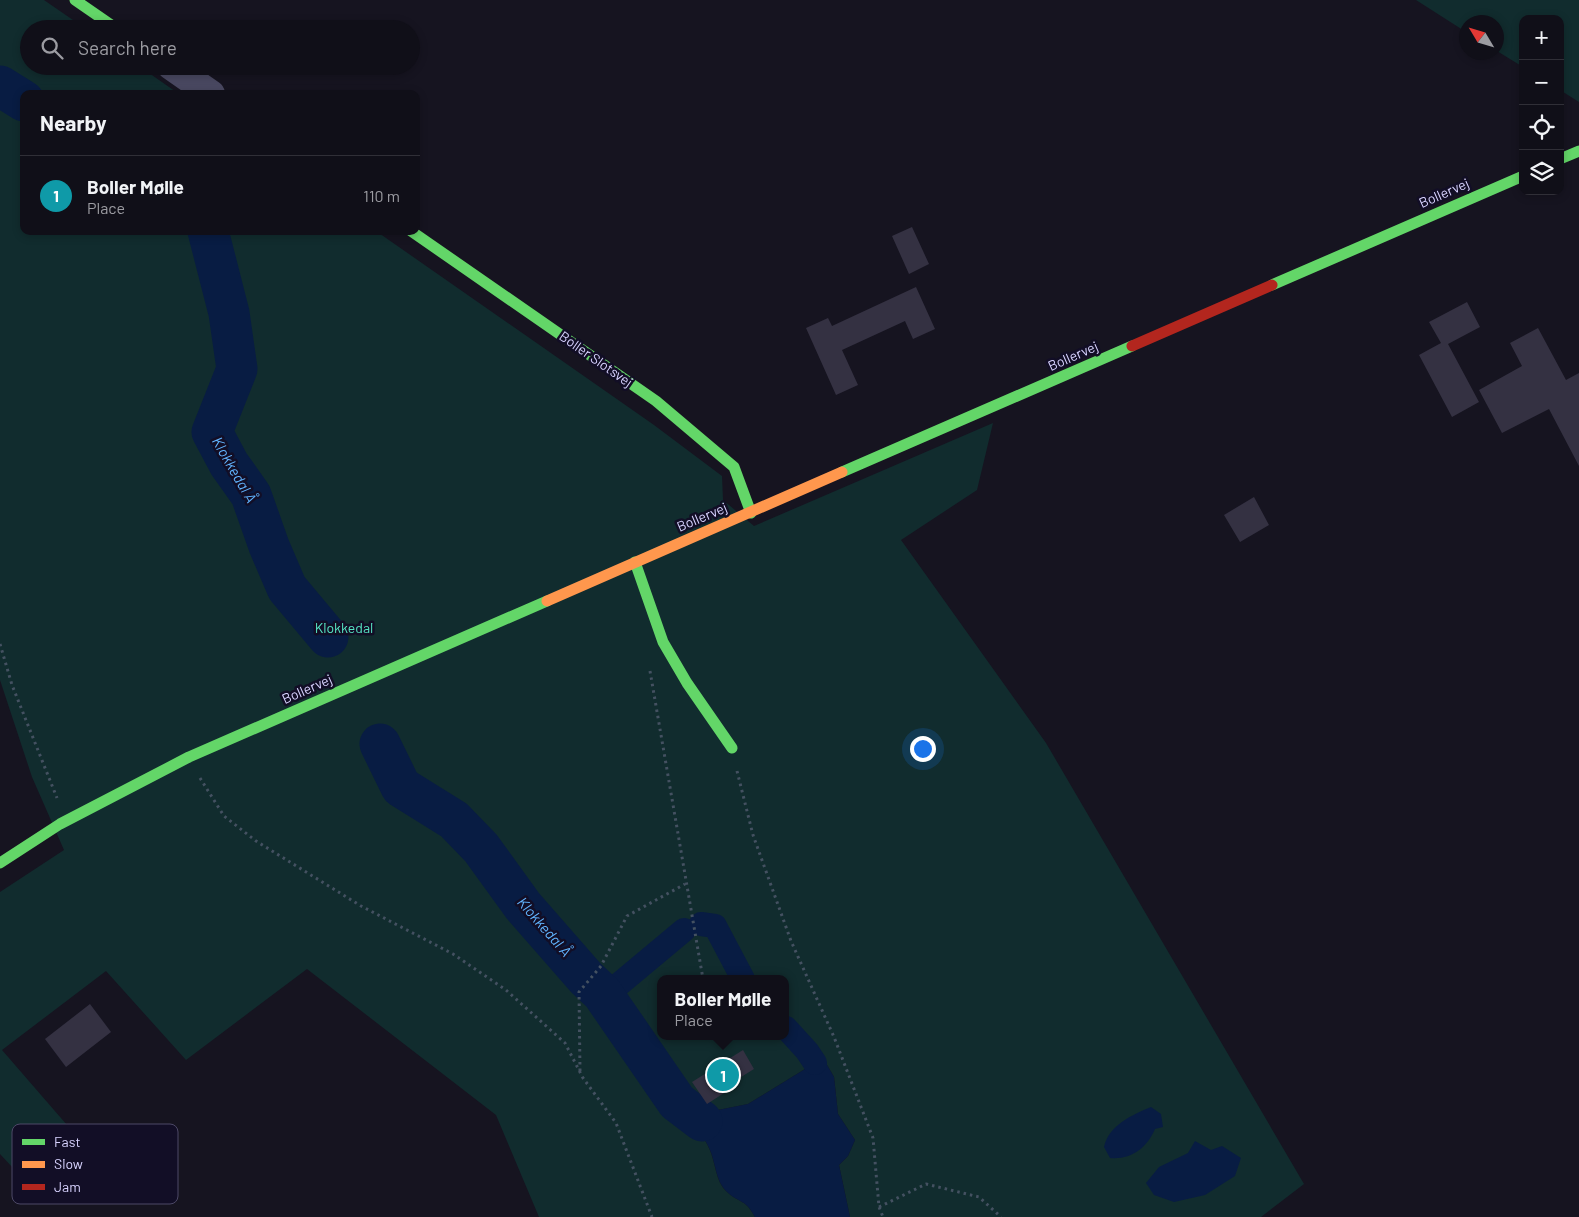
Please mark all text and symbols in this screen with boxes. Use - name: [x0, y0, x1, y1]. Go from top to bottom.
- north arrow: [1459, 15, 1504, 60]
- map controls: [1519, 15, 1564, 195]
- button: +: [1519, 15, 1564, 60]
- search box: [20, 20, 420, 75]
- icon: search: [38, 34, 66, 62]
- text: Search here: [78, 36, 177, 59]
- button: −: [1519, 60, 1564, 105]
- button: locate: [1519, 105, 1564, 150]
- text: Nearby: [40, 110, 106, 135]
- button: layers: [1519, 150, 1564, 195]
- street label: Bollervej: [1416, 174, 1472, 211]
- text: Boller Mølle: [87, 175, 184, 198]
- text: 1: [53, 186, 59, 205]
- text: 110 m: [363, 186, 400, 205]
- text: Place: [87, 198, 125, 217]
- street label: Boller Slotsvej: [556, 327, 636, 390]
- street label: Bollervej: [1045, 337, 1101, 374]
- water label: Klokkedal Å: [209, 433, 262, 506]
- street label: Bollervej: [674, 498, 730, 535]
- park label: Klokkedal: [315, 619, 373, 636]
- street label: Bollervej: [279, 670, 335, 707]
- your location: [910, 736, 936, 762]
- water label: Klokkedal Å: [514, 892, 576, 960]
- popup: [657, 975, 789, 1040]
- text: Boller Mølle: [675, 987, 771, 1010]
- text: Place: [675, 1010, 713, 1029]
- pin: 1: [707, 1056, 739, 1094]
- legend: [12, 1124, 178, 1204]
- text: Fast: [54, 1133, 80, 1150]
- text: Slow: [54, 1155, 83, 1172]
- text: Jam: [54, 1178, 81, 1195]

